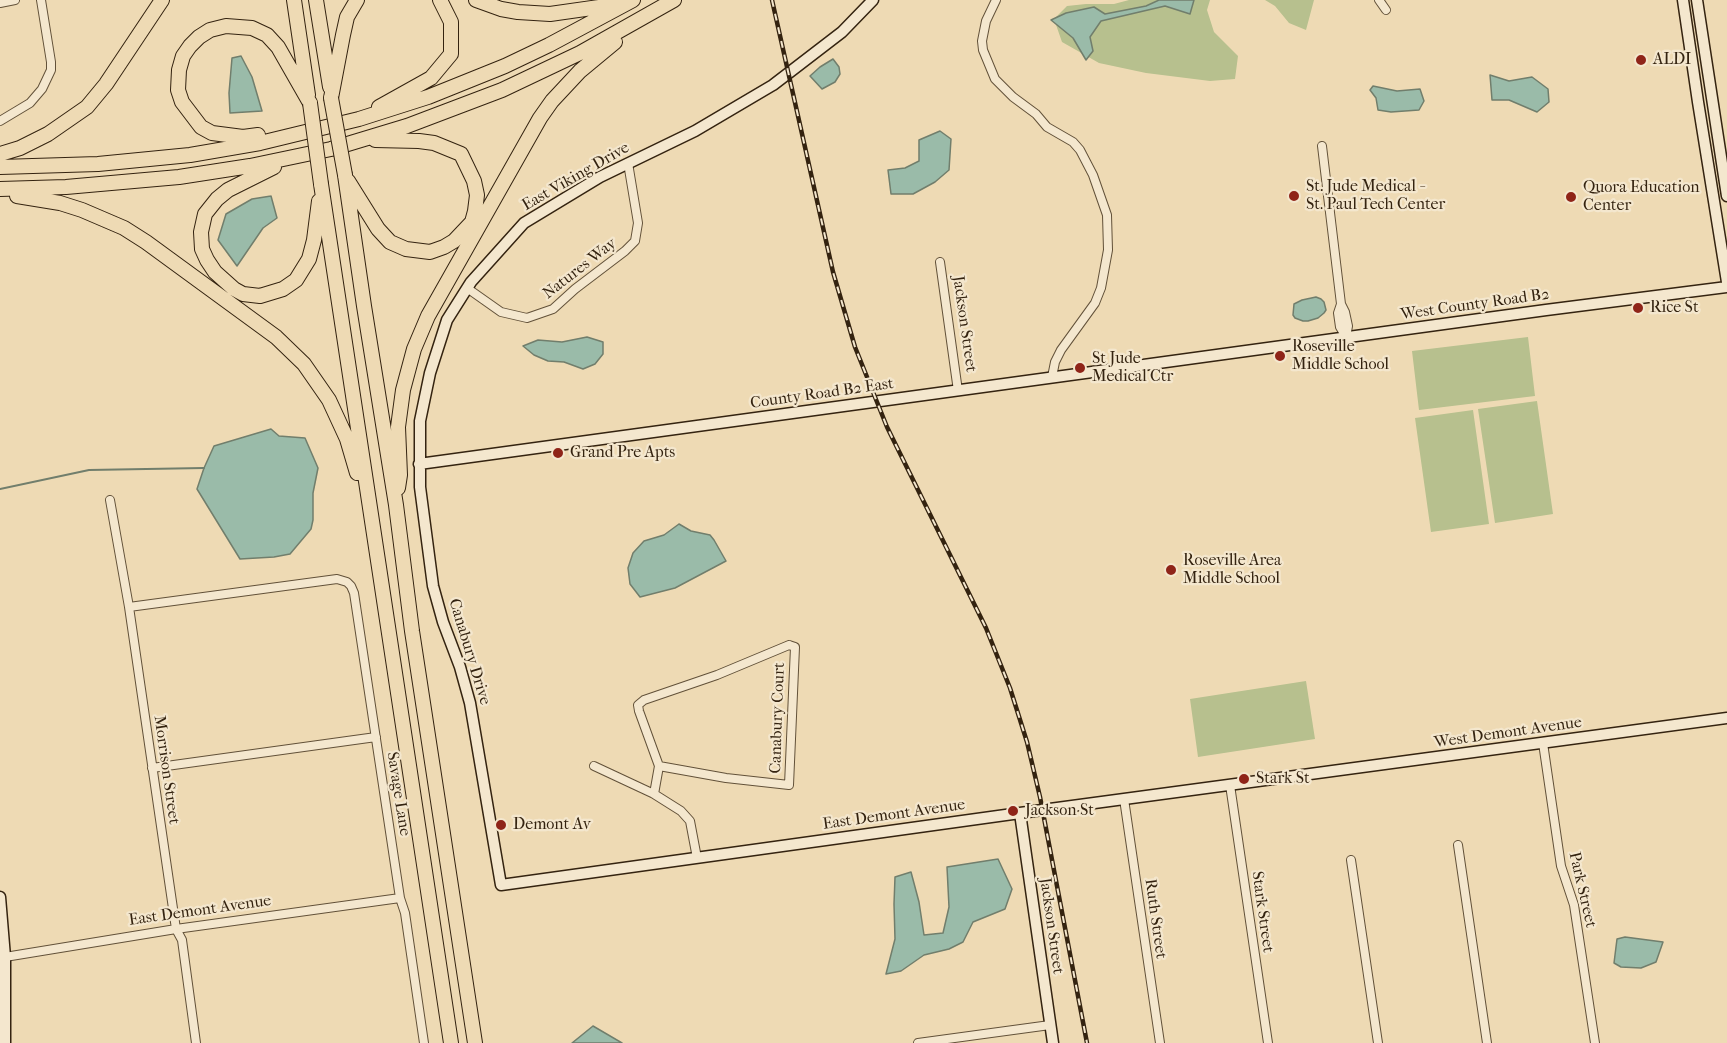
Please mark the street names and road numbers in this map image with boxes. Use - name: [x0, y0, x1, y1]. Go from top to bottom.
- street label: East Viking Drive: [519, 139, 633, 215]
- street label: Natures Way: [539, 234, 621, 304]
- street label: Jackson Street: [948, 275, 980, 373]
- street label: West County Road B2: [1399, 285, 1551, 325]
- street label: County Road B2 East: [749, 374, 895, 414]
- street label: Canabury Drive: [444, 597, 494, 707]
- street label: Canabury Court: [766, 662, 790, 774]
- street label: West Demont Avenue: [1433, 713, 1583, 753]
- street label: Morrison Street: [149, 714, 183, 826]
- street label: Savage Lane: [382, 751, 414, 837]
- street label: East Demont Avenue: [822, 796, 966, 834]
- street label: Park Street: [1564, 850, 1600, 930]
- street label: Stark Street: [1247, 870, 1277, 954]
- street label: Jackson Street: [1035, 877, 1067, 975]
- street label: Ruth Street: [1140, 878, 1170, 960]
- street label: East Demont Avenue: [128, 892, 272, 930]

